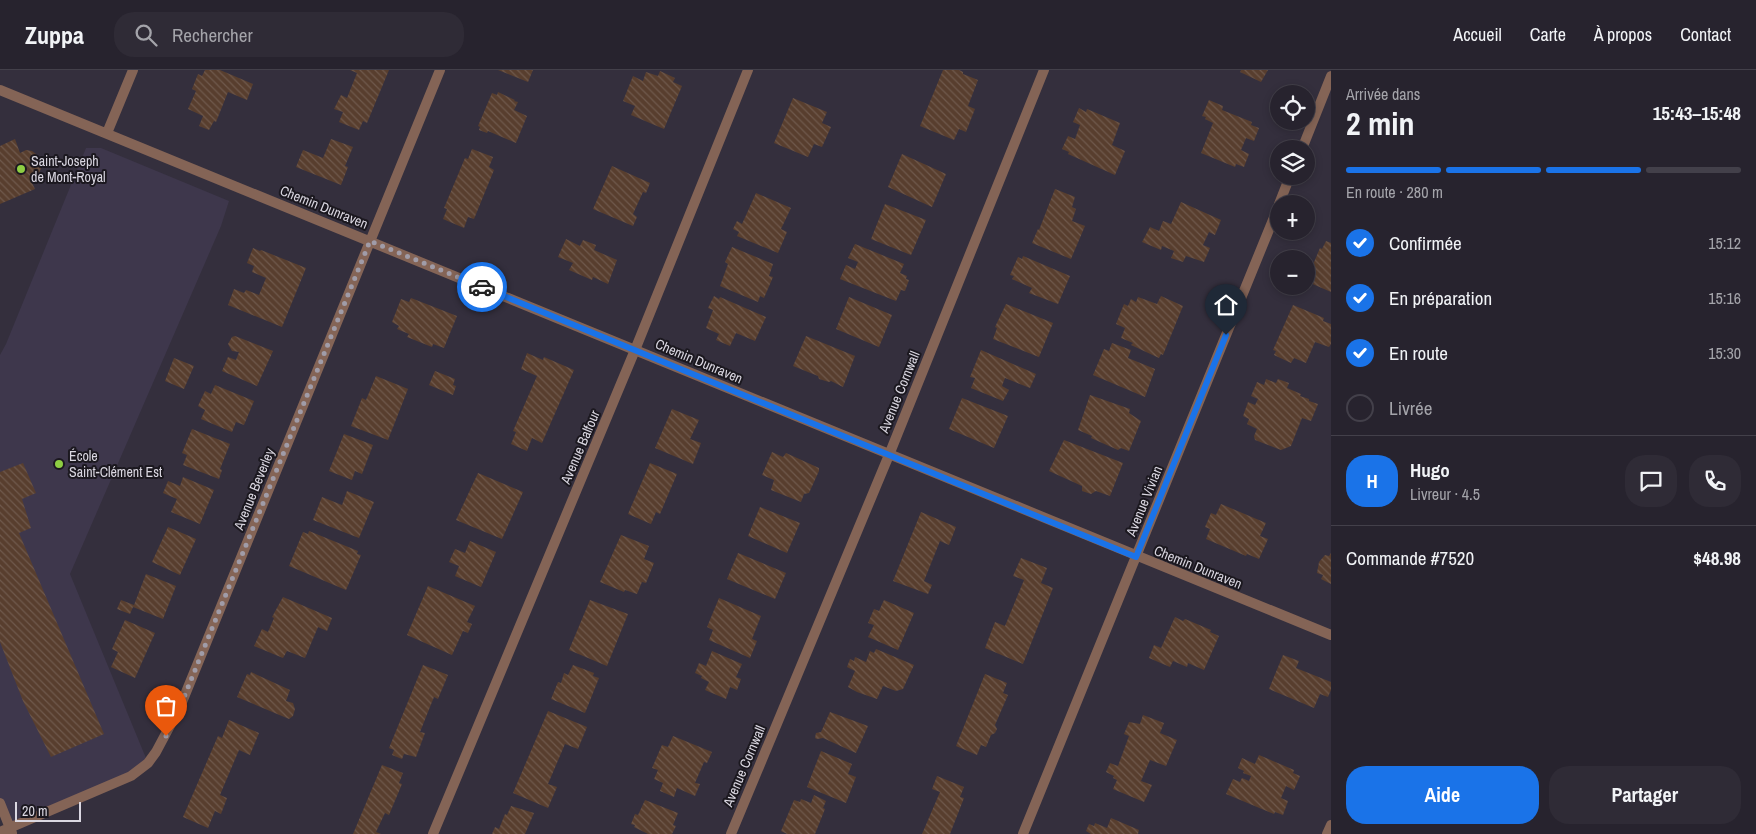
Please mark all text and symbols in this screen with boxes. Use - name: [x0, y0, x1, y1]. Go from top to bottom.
- search box: [114, 12, 464, 57]
- text: Zuppa: [25, 19, 84, 51]
- icon: search: [132, 21, 160, 49]
- text: Rechercher: [172, 22, 253, 48]
- text: Accueil: [1453, 22, 1502, 47]
- text: Carte: [1530, 22, 1566, 47]
- text: À propos: [1594, 22, 1652, 47]
- text: Contact: [1680, 22, 1731, 47]
- text: Arrivée dans: [1346, 83, 1420, 105]
- map controls: [1270, 85, 1315, 295]
- button: locate: [1270, 85, 1315, 130]
- text: 15:43–15:48: [1653, 100, 1741, 126]
- text: 2 min: [1346, 102, 1415, 145]
- button: layers: [1270, 140, 1315, 185]
- place label: Saint-Joseph de Mont-Royal: [31, 152, 106, 186]
- marker: Saint-Joseph de Mont-Royal: [15, 163, 27, 175]
- street label: Chemin Dunraven: [277, 181, 371, 233]
- text: En route · 280 m: [1346, 181, 1443, 203]
- button: +: [1270, 195, 1315, 240]
- icon: check: [1346, 229, 1374, 257]
- text: Confirmée: [1389, 230, 1462, 256]
- text: 15:12: [1708, 232, 1741, 254]
- button: −: [1270, 250, 1315, 295]
- courier: [457, 262, 507, 312]
- icon: car: [468, 273, 496, 301]
- pin: [1205, 284, 1247, 335]
- icon: check: [1346, 284, 1374, 312]
- text: En préparation: [1389, 285, 1492, 311]
- text: 15:16: [1708, 287, 1741, 309]
- icon: home: [1212, 291, 1240, 319]
- street label: Chemin Dunraven: [653, 335, 745, 387]
- icon: check: [1346, 339, 1374, 367]
- text: En route: [1389, 340, 1448, 366]
- text: 15:30: [1708, 342, 1741, 364]
- street label: Avenue Cornwall: [874, 348, 924, 436]
- text: Livrée: [1389, 395, 1432, 421]
- street label: Avenue Balfour: [556, 407, 604, 487]
- street label: Avenue Beverley: [229, 445, 279, 533]
- place label: École Saint-Clément Est: [69, 447, 162, 481]
- button: chat: [1625, 455, 1677, 507]
- button: phone: [1689, 455, 1741, 507]
- text: Hugo: [1410, 457, 1450, 483]
- marker: École Saint-Clément Est: [53, 458, 65, 470]
- street label: Avenue Vivian: [1121, 463, 1166, 540]
- text: H: [1366, 468, 1378, 494]
- text: Livreur · 4.5: [1410, 483, 1480, 505]
- street label: Chemin Dunraven: [1151, 541, 1245, 593]
- text: Commande #7520: [1346, 545, 1474, 571]
- text: $48.98: [1693, 545, 1741, 571]
- pin: [145, 685, 187, 736]
- icon: bag: [152, 692, 180, 720]
- street label: Avenue Cornwall: [718, 723, 769, 810]
- button: Aide: [1346, 766, 1539, 824]
- button: Partager: [1549, 766, 1741, 824]
- scale bar: [15, 799, 81, 822]
- text: 20 m: [22, 802, 48, 820]

